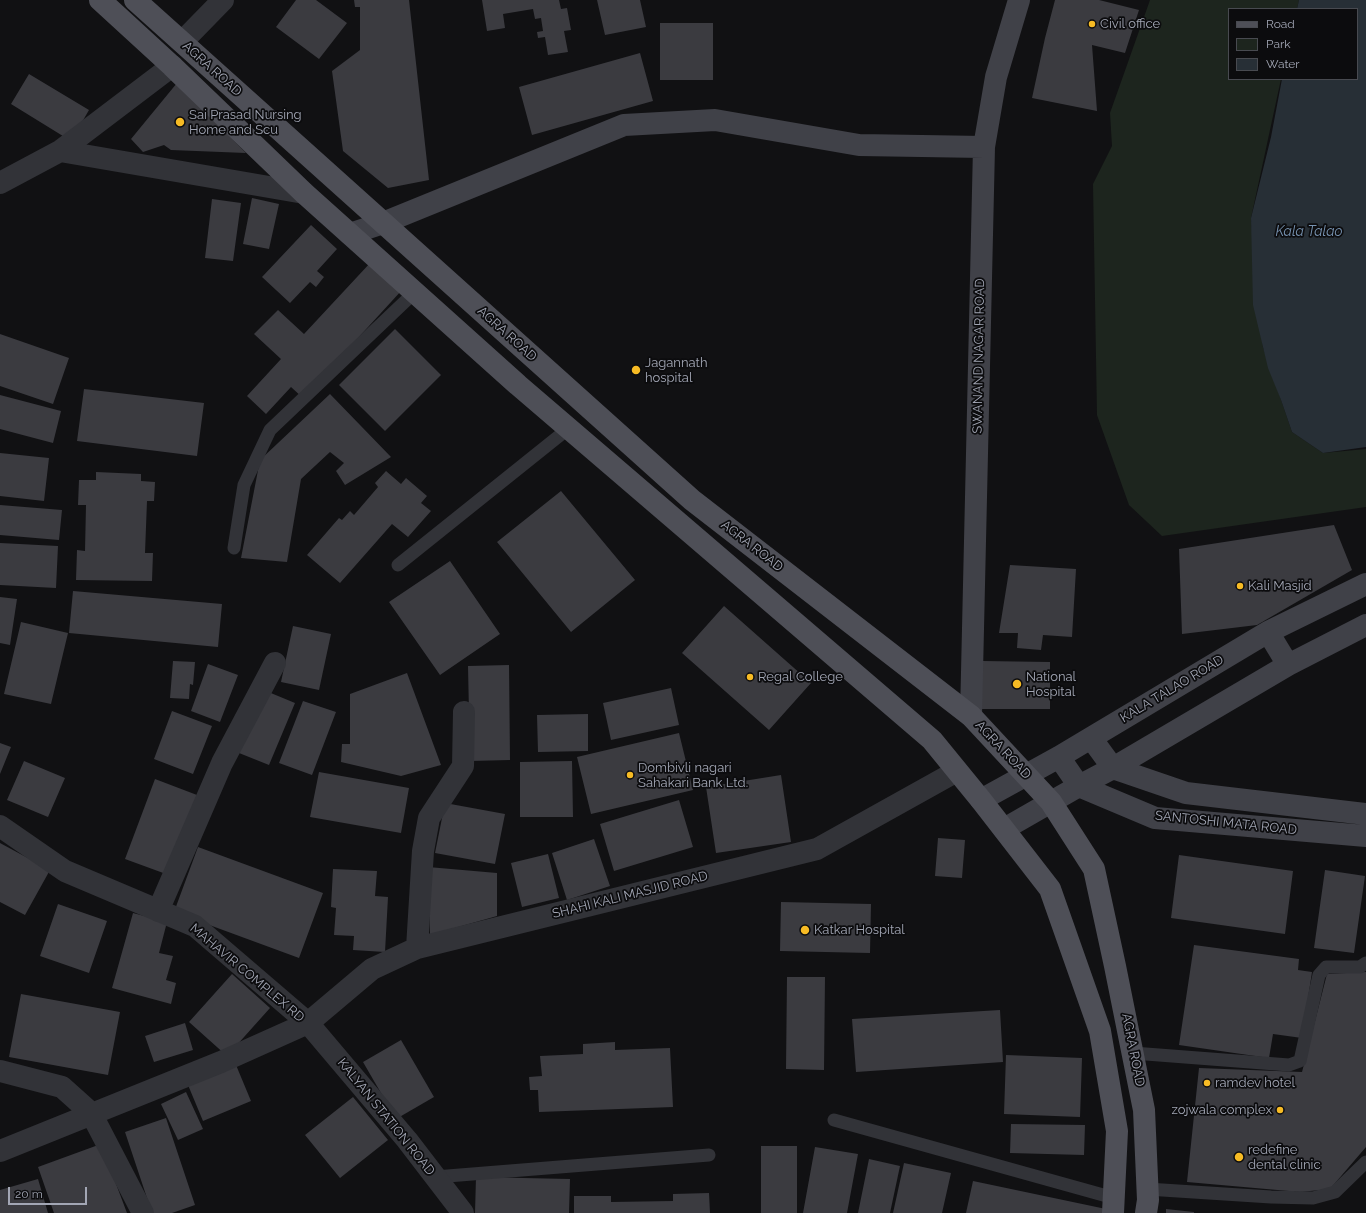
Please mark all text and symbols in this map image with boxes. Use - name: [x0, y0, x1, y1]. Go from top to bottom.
- legend: [1228, 8, 1358, 80]
- place label: Civil office: [1100, 16, 1160, 32]
- text: Road: [1266, 17, 1295, 31]
- marker: Civil office: [1087, 19, 1097, 29]
- text: Park: [1266, 37, 1291, 51]
- street label: AGRA ROAD: [179, 38, 245, 100]
- text: Water: [1266, 57, 1300, 71]
- place label: Sai Prasad Nursing Home and Scu: [189, 107, 302, 138]
- marker: Sai Prasad Nursing Home and Scu: [174, 116, 186, 128]
- water label: Kala Talao: [1275, 224, 1343, 240]
- street label: SWANAND NAGAR ROAD: [970, 278, 988, 434]
- street label: AGRA ROAD: [474, 303, 540, 365]
- place label: Jagannath hospital: [645, 355, 707, 386]
- marker: Jagannath hospital: [630, 364, 642, 376]
- street label: AGRA ROAD: [718, 517, 786, 575]
- place label: Kali Masjid: [1248, 578, 1312, 594]
- marker: Kali Masjid: [1235, 581, 1245, 591]
- street label: KALA TALAO ROAD: [1118, 652, 1226, 726]
- place label: Regal College: [758, 669, 843, 685]
- place label: National Hospital: [1026, 669, 1076, 700]
- marker: Regal College: [745, 672, 755, 682]
- marker: National Hospital: [1011, 678, 1023, 690]
- street label: AGRA ROAD: [972, 718, 1034, 782]
- place label: Dombivli nagari Sahakari Bank Ltd.: [638, 760, 748, 791]
- marker: Dombivli nagari Sahakari Bank Ltd.: [625, 770, 635, 780]
- street label: SANTOSHI MATA ROAD: [1154, 808, 1298, 838]
- street label: SHAHI KALI MASJID ROAD: [551, 868, 709, 922]
- street label: MAHAVIR COMPLEX RD: [187, 921, 307, 1025]
- place label: Katkar Hospital: [814, 922, 905, 938]
- marker: Katkar Hospital: [799, 924, 811, 936]
- street label: AGRA ROAD: [1118, 1012, 1148, 1088]
- street label: KALYAN STATION ROAD: [334, 1055, 438, 1179]
- place label: ramdev hotel: [1215, 1075, 1295, 1091]
- marker: ramdev hotel: [1202, 1078, 1212, 1088]
- place label: zojwala complex: [1171, 1102, 1272, 1118]
- marker: zojwala complex: [1275, 1105, 1285, 1115]
- place label: redefine dental clinic: [1248, 1142, 1321, 1173]
- marker: redefine dental clinic: [1233, 1151, 1245, 1163]
- scale bar: [10, 1179, 89, 1205]
- text: 20 m: [15, 1187, 43, 1201]

